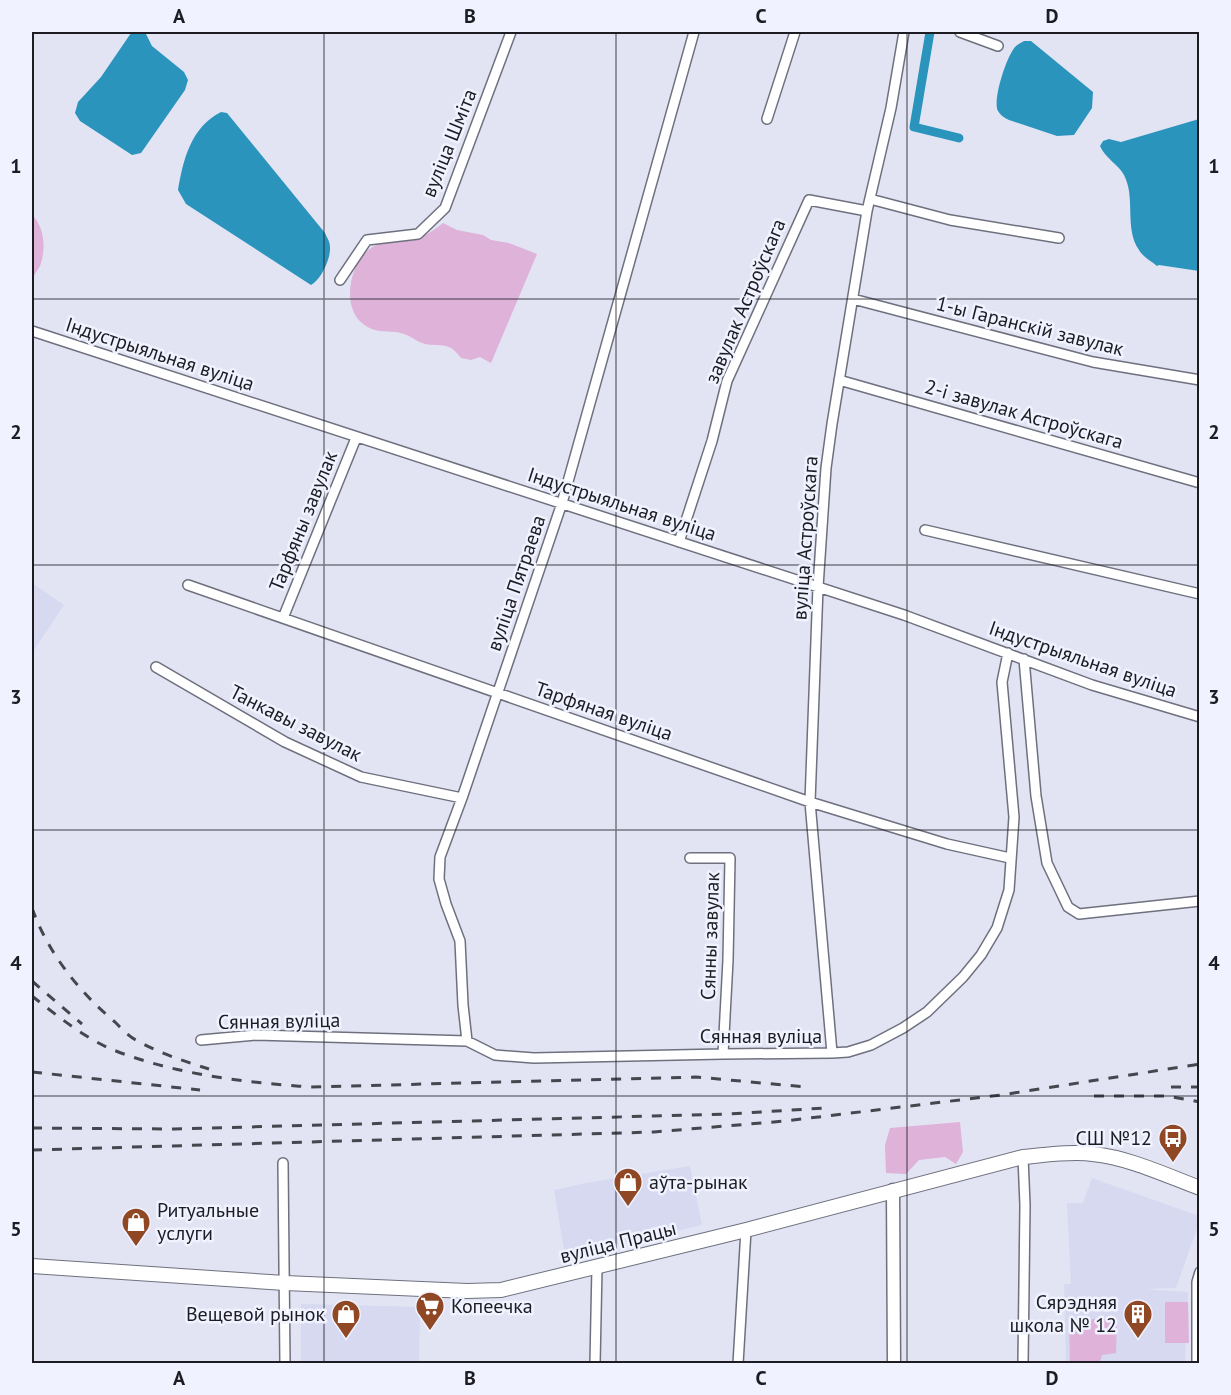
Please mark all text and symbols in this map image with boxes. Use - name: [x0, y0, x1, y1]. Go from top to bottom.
- text: A: [173, 3, 186, 29]
- text: B: [464, 3, 476, 29]
- text: C: [755, 3, 767, 29]
- text: D: [1046, 3, 1059, 29]
- street label: вуліца Шміта: [416, 85, 482, 201]
- text: 1: [10, 153, 22, 179]
- text: 1: [1208, 153, 1220, 179]
- street label: завулак Астроўскага: [699, 215, 791, 387]
- street label: 1-ы Гаранскій завулак: [934, 290, 1127, 362]
- street label: Індустрыяльная вуліца: [62, 311, 258, 397]
- street label: 2-і завулак Астроўскага: [922, 373, 1126, 455]
- text: 2: [10, 419, 22, 445]
- text: 2: [1208, 419, 1220, 445]
- street label: Тарфяны завулак: [263, 446, 343, 595]
- street label: вуліца Астроўскага: [786, 455, 824, 621]
- street label: Індустрыяльная вуліца: [524, 461, 720, 547]
- street label: вуліца Пятраева: [481, 512, 551, 654]
- street label: Індустрыяльная вуліца: [986, 615, 1180, 703]
- street label: Тарфяная вуліца: [532, 675, 676, 747]
- street label: Танкавы завулак: [226, 679, 367, 768]
- text: 3: [10, 684, 22, 710]
- text: 3: [1208, 684, 1220, 710]
- street label: Сянны завулак: [695, 871, 725, 1001]
- text: 4: [10, 950, 22, 976]
- text: 4: [1208, 950, 1220, 976]
- street label: Сянная вуліца: [218, 1007, 340, 1035]
- street label: Сянная вуліца: [700, 1023, 822, 1049]
- bus stop icon: СШ №12: [1157, 1122, 1189, 1164]
- place label: СШ №12: [1075, 1125, 1152, 1151]
- shop icon: аўта-рынак: [612, 1166, 644, 1208]
- place label: аўта-рынак: [649, 1169, 748, 1195]
- place label: Ритуальные услуги: [157, 1197, 259, 1246]
- shop icon: Ритуальные услуги: [120, 1206, 152, 1248]
- street label: вуліца Працы: [557, 1215, 679, 1269]
- text: 5: [10, 1216, 22, 1242]
- text: 5: [1208, 1216, 1220, 1242]
- place label: Сярэдняя школа № 12: [1009, 1289, 1117, 1338]
- supermarket icon: Копеечка: [414, 1290, 446, 1332]
- place label: Копеечка: [451, 1293, 533, 1319]
- shop icon: Вещевой рынок: [330, 1298, 362, 1340]
- building icon: Сярэдняя школа № 12: [1122, 1298, 1154, 1340]
- place label: Вещевой рынок: [186, 1301, 325, 1327]
- text: A: [173, 1365, 186, 1391]
- text: B: [464, 1365, 476, 1391]
- text: C: [755, 1365, 767, 1391]
- text: D: [1046, 1365, 1059, 1391]

